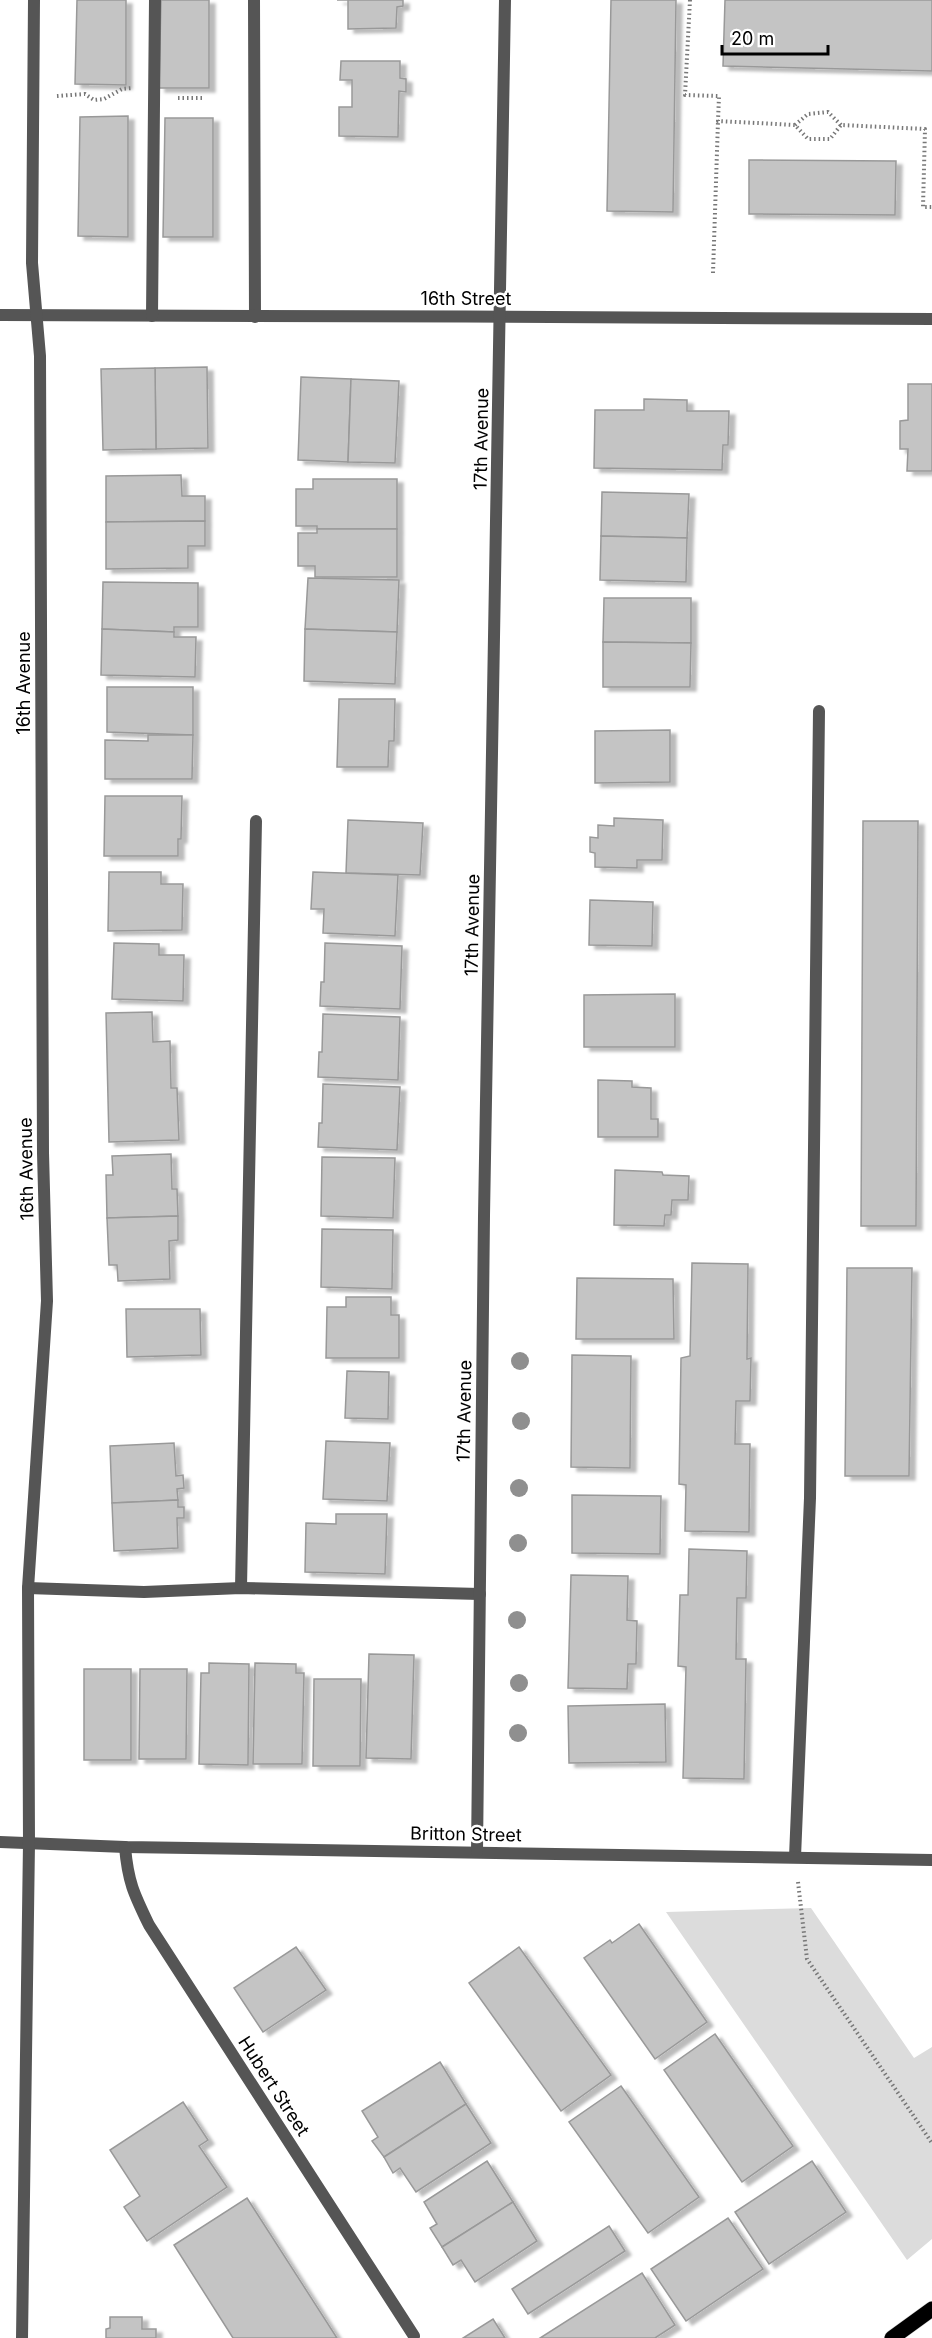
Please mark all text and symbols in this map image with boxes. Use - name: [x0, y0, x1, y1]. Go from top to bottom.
- scale bar: [722, 18, 828, 56]
- text: 20 m: [731, 28, 774, 49]
- street label: 16th Street: [421, 288, 512, 309]
- street label: 17th Avenue: [470, 388, 492, 490]
- street label: 16th Avenue: [13, 631, 34, 735]
- street label: 17th Avenue: [461, 874, 483, 976]
- street label: 16th Avenue: [15, 1117, 37, 1221]
- street label: 17th Avenue: [453, 1360, 475, 1462]
- street label: Britton Street: [410, 1823, 522, 1845]
- street label: Hubert Street: [234, 2032, 314, 2140]

